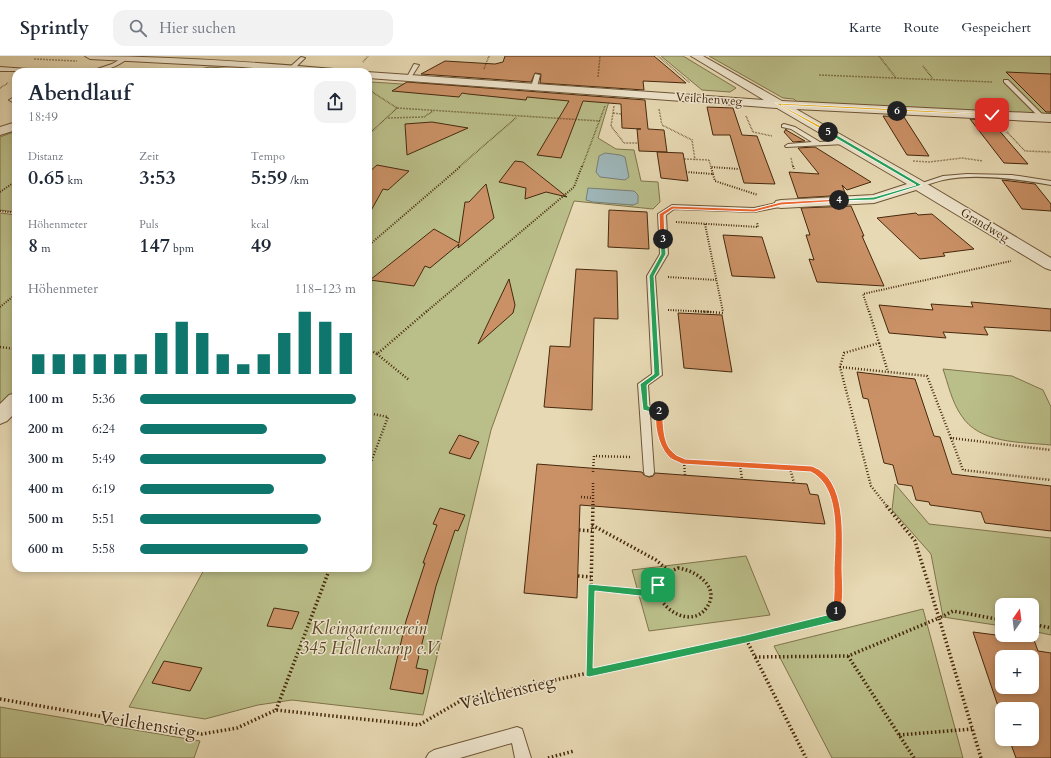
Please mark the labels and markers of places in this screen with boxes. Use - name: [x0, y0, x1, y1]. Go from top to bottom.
- pin: [975, 98, 1009, 132]
- pin: 6: [887, 101, 907, 121]
- pin: 5: [818, 122, 838, 142]
- pin: 4: [829, 190, 849, 210]
- pin: 3: [653, 229, 673, 249]
- pin: 2: [649, 401, 669, 421]
- pin: [641, 568, 675, 602]
- pin: 1: [826, 601, 846, 621]

